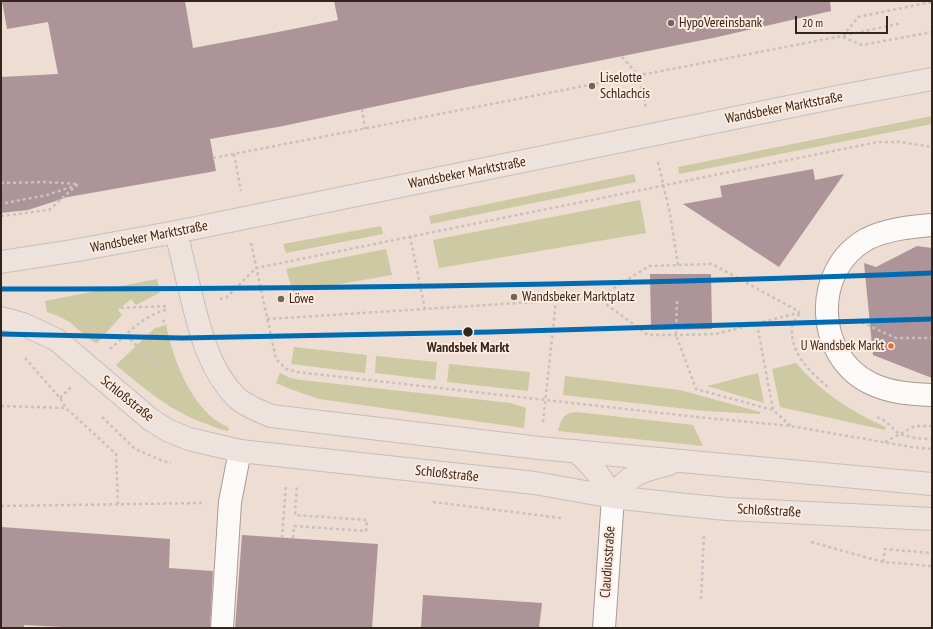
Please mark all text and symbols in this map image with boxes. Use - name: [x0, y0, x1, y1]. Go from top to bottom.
- scale bar: [797, 8, 890, 34]
- place label: HypoVereinsbank: [679, 15, 762, 31]
- text: 20 m: [802, 15, 823, 30]
- marker: HypoVereinsbank: [666, 18, 676, 28]
- place label: Liselotte Schlachcis: [600, 70, 650, 102]
- marker: Liselotte Schlachcis: [587, 81, 597, 91]
- street label: Wandsbeker Marktstraße: [724, 88, 844, 128]
- street label: Wandsbeker Marktstraße: [407, 153, 527, 193]
- street label: Wandsbeker Marktstraße: [89, 217, 209, 257]
- place label: Wandsbeker Marktplatz: [522, 289, 635, 305]
- place label: Löwe: [289, 291, 314, 307]
- marker: Wandsbeker Marktplatz: [509, 292, 519, 302]
- marker: Löwe: [276, 294, 286, 304]
- marker: Wandsbek Markt: [461, 325, 475, 339]
- place label: U Wandsbek Markt: [801, 338, 884, 354]
- place label: Wandsbek Markt: [427, 340, 509, 356]
- marker: U Wandsbek Markt: [886, 341, 896, 351]
- street label: Schloßstraße: [97, 372, 157, 426]
- street label: Schloßstraße: [414, 462, 480, 486]
- street label: Schloßstraße: [737, 501, 801, 521]
- street label: Claudiusstraße: [597, 526, 619, 598]

